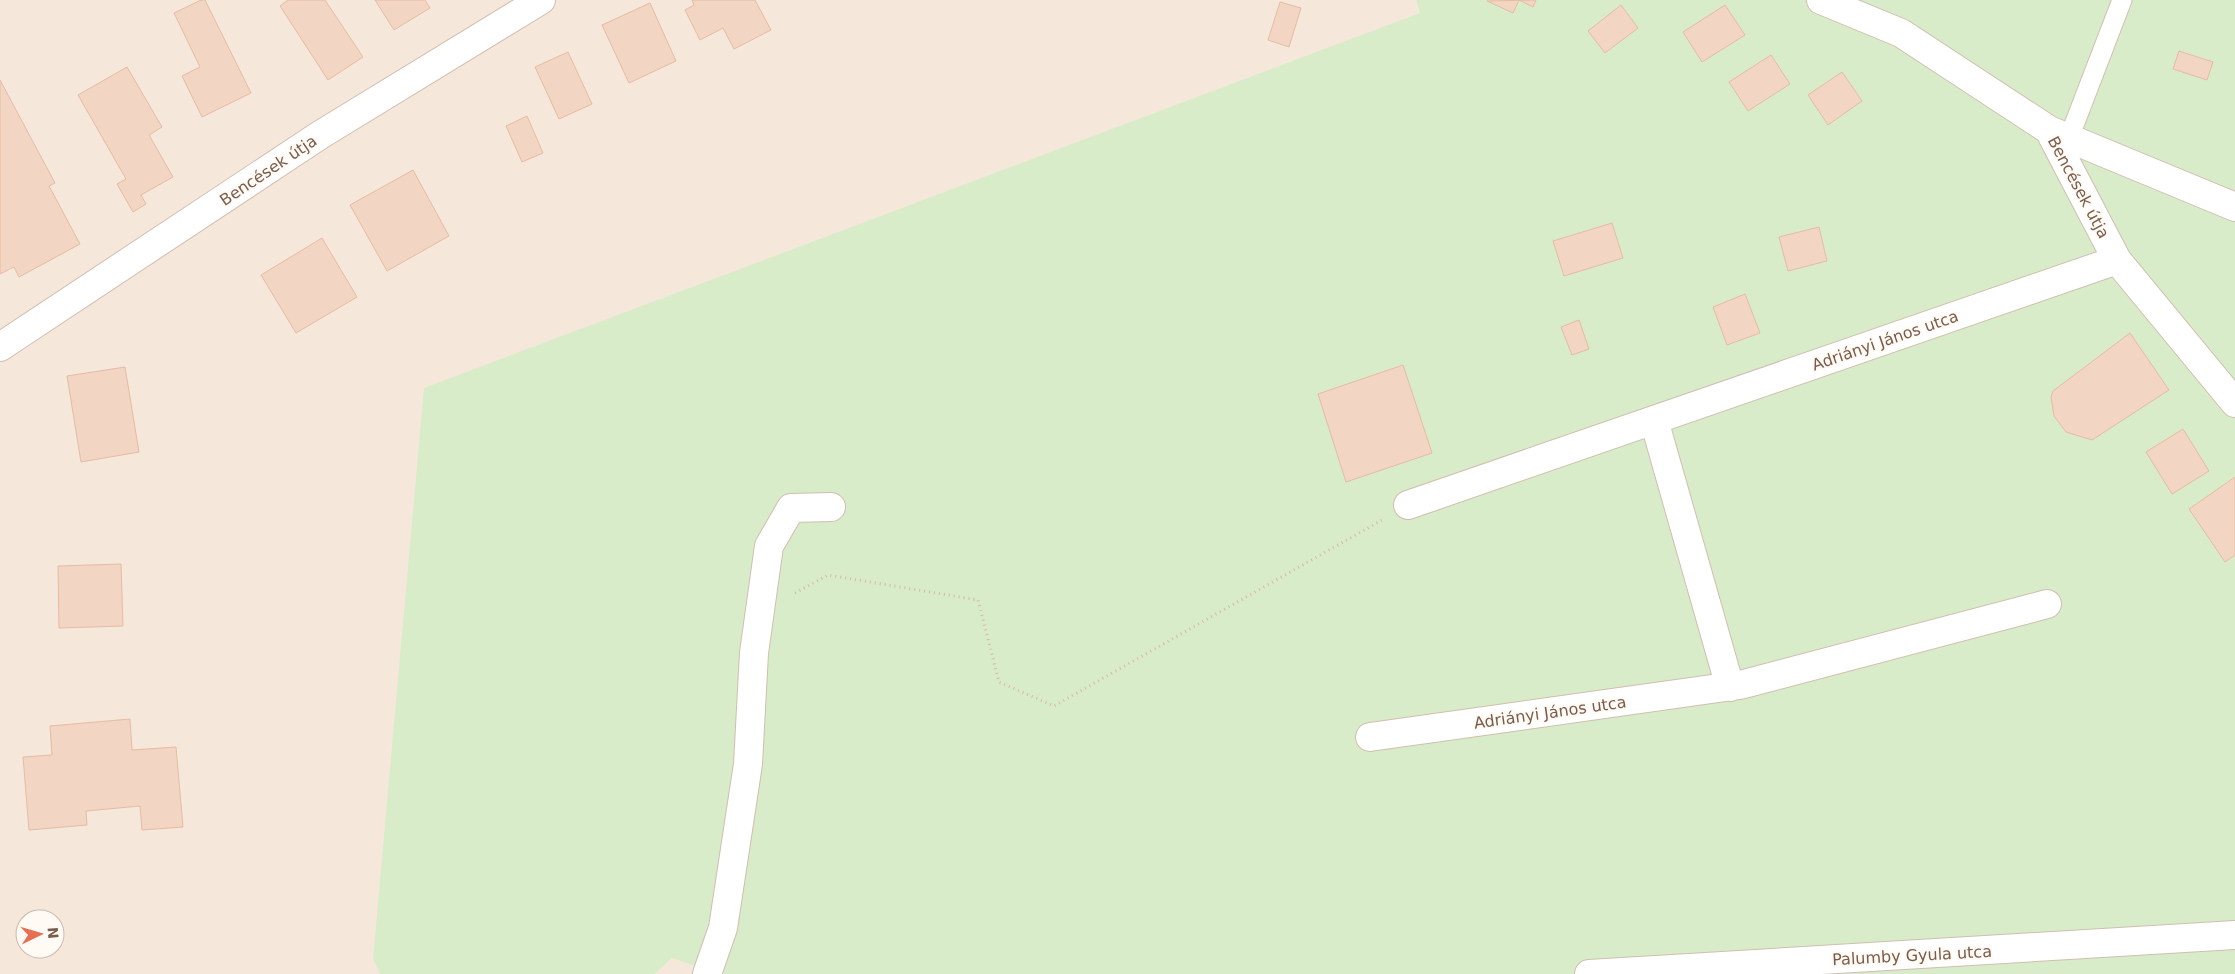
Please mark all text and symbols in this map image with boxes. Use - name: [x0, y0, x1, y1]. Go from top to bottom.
- street label: Bencések útja: [216, 131, 320, 210]
- street label: Bencések útja: [2044, 133, 2113, 241]
- street label: Adriányi János utca: [1809, 306, 1961, 374]
- street label: Adriányi János utca: [1473, 692, 1627, 733]
- north arrow: [15, 909, 65, 959]
- text: N: [44, 926, 61, 939]
- street label: Palumby Gyula utca: [1832, 942, 1992, 969]

